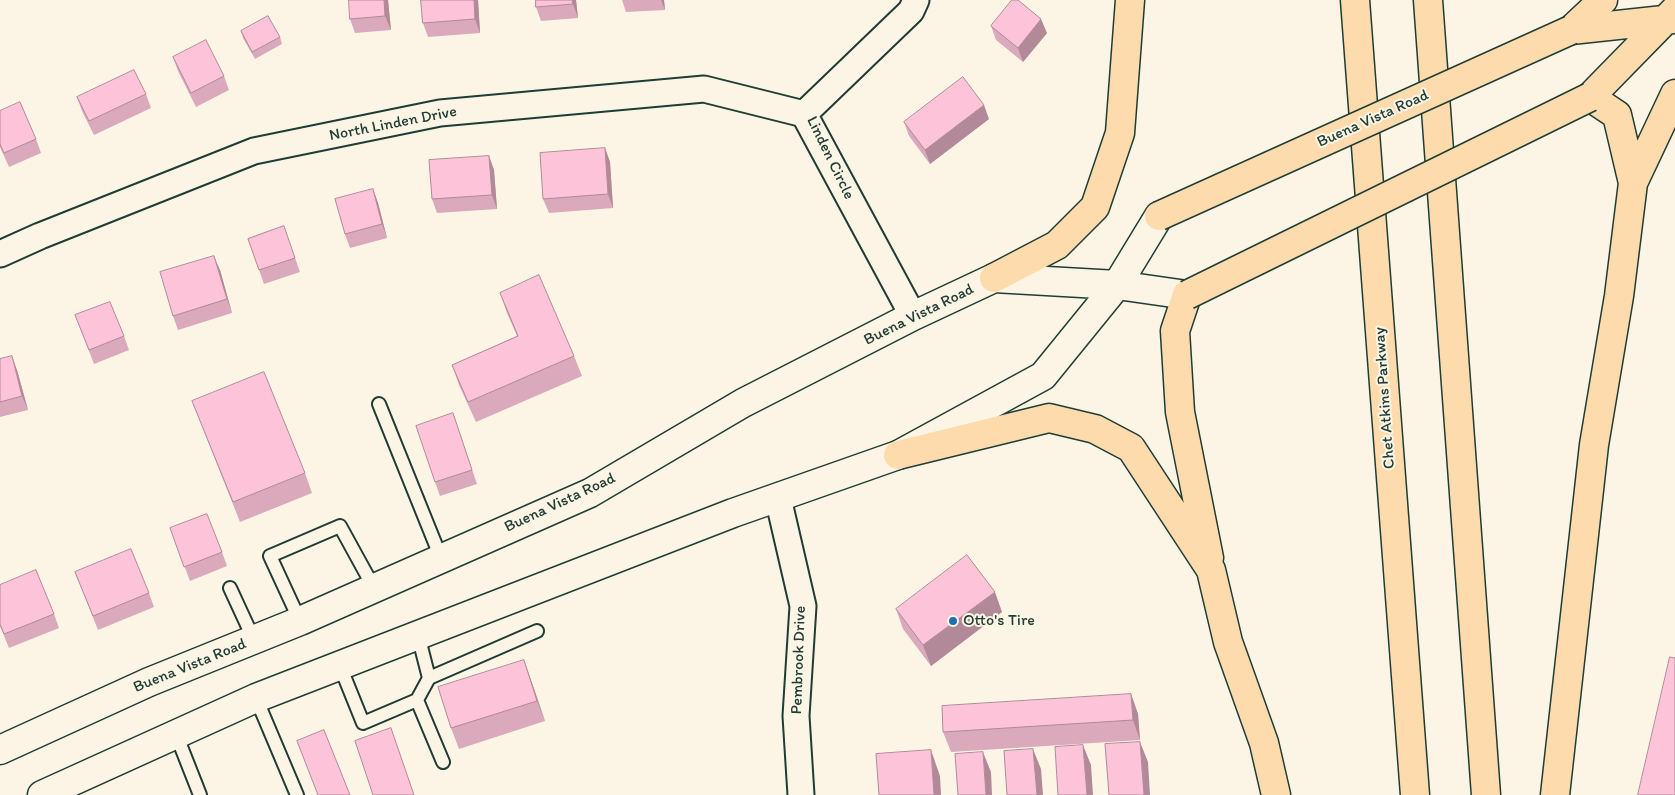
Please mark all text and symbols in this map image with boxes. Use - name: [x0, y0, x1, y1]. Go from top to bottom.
- street label: Buena Vista Road: [1314, 86, 1432, 152]
- street label: North Linden Drive: [328, 102, 458, 146]
- street label: Linden Circle: [802, 113, 858, 203]
- street label: Buena Vista Road: [861, 280, 977, 350]
- street label: Chet Atkins Parkway: [1370, 326, 1400, 470]
- street label: Buena Vista Road: [501, 469, 619, 537]
- street label: Pembrook Drive: [788, 605, 810, 715]
- place label: Otto's Tire: [963, 611, 1035, 631]
- marker: Otto's Tire: [947, 615, 959, 627]
- street label: Buena Vista Road: [131, 635, 249, 697]

